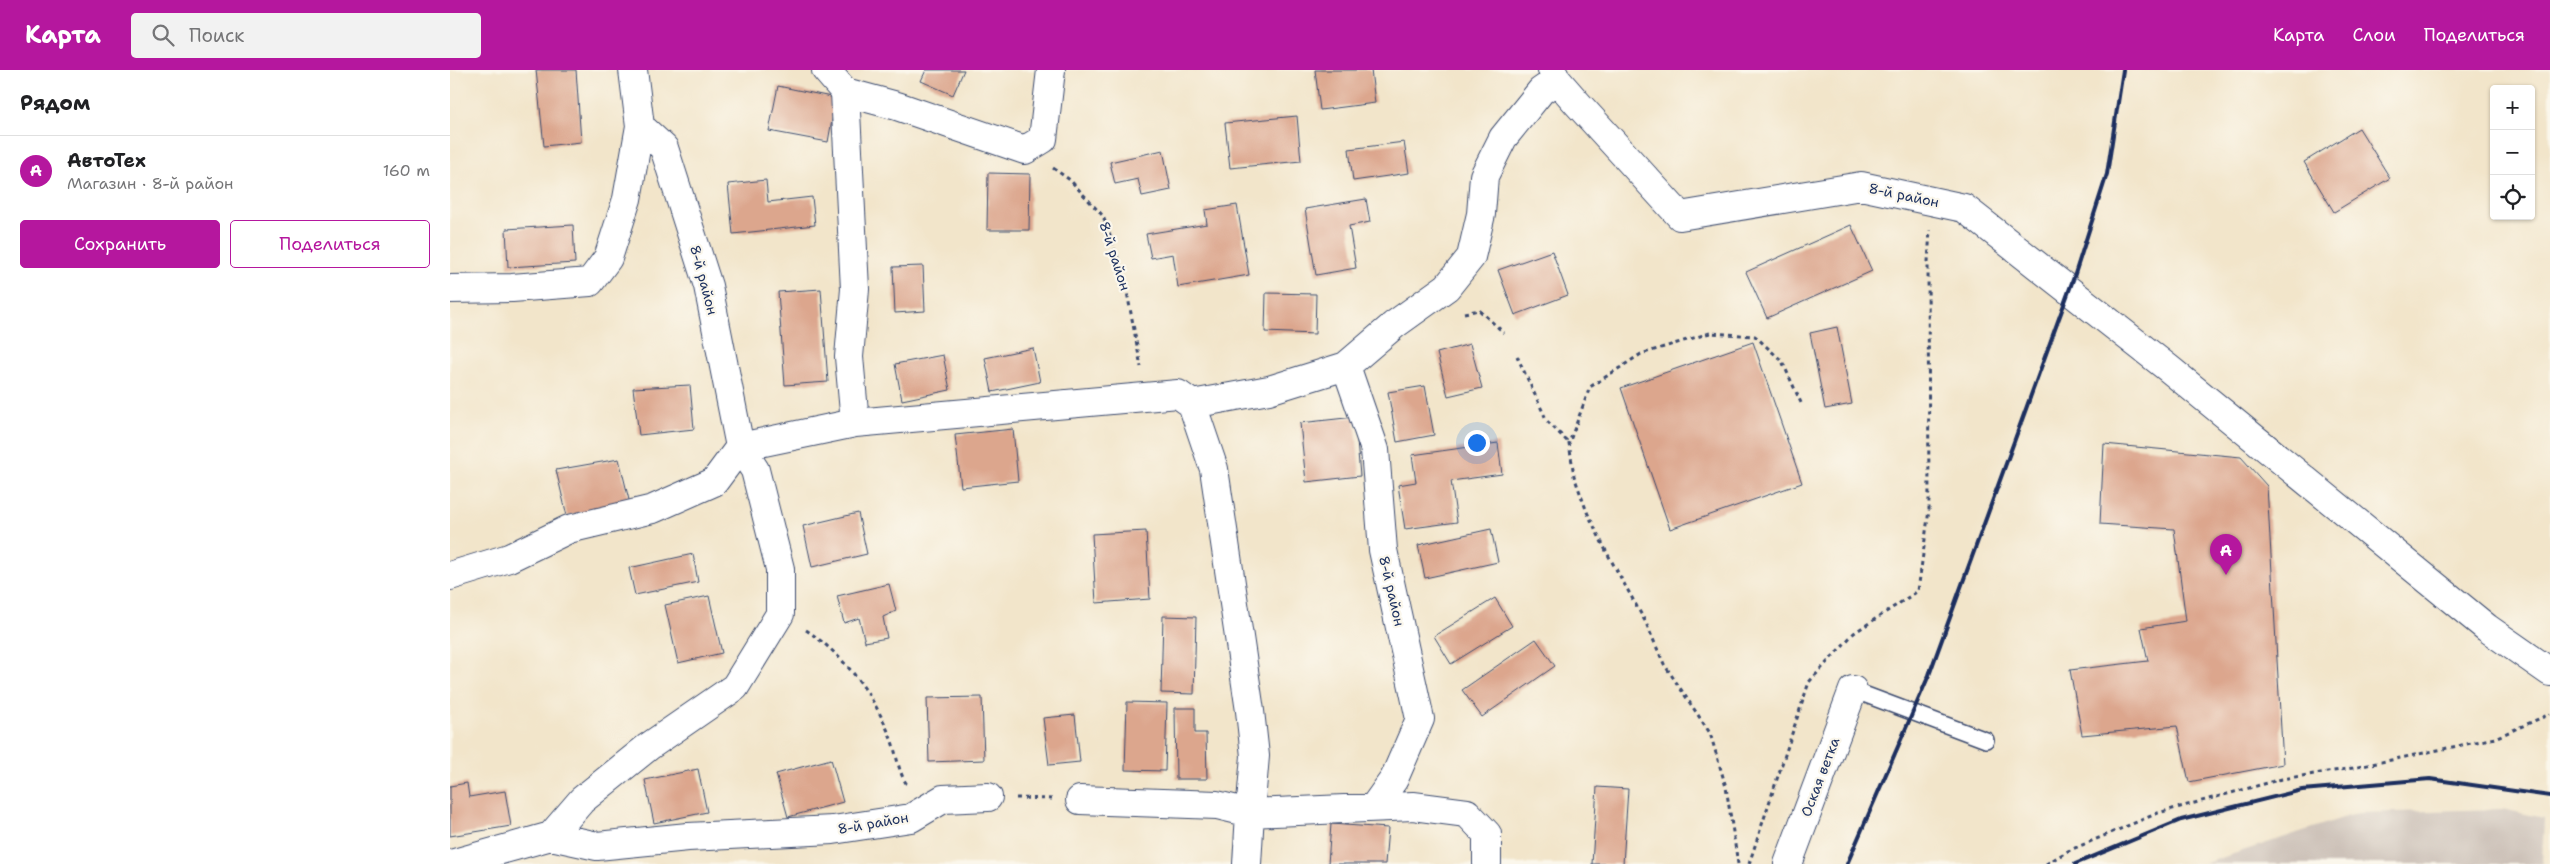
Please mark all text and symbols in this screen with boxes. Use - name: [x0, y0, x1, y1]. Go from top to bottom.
- search box: [131, 13, 481, 58]
- text: Карта: [25, 19, 101, 51]
- icon: search: [149, 21, 177, 49]
- text: Поиск: [189, 23, 244, 48]
- text: Карта: [2273, 23, 2324, 47]
- text: Слои: [2352, 23, 2396, 47]
- text: Поделиться: [2424, 23, 2525, 47]
- map controls: [2490, 85, 2535, 220]
- button: +: [2490, 85, 2535, 130]
- text: Рядом: [20, 89, 90, 117]
- button: −: [2490, 130, 2535, 175]
- text: АвтоТех: [67, 148, 146, 173]
- text: A: [30, 160, 42, 181]
- text: 160 m: [383, 160, 430, 181]
- text: Магазин · 8-й район: [67, 173, 233, 194]
- button: locate: [2490, 175, 2535, 220]
- street label: 8-й район: [1867, 179, 1941, 211]
- street label: 8-й район: [1095, 219, 1135, 293]
- button: Сохранить: [20, 220, 220, 268]
- button: Поделиться: [230, 220, 430, 268]
- street label: 8-й район: [686, 243, 722, 317]
- your location: [1464, 430, 1490, 456]
- pin: A: [2210, 534, 2242, 575]
- street label: 8-й район: [1375, 554, 1409, 628]
- street label: Оская ветка: [1797, 735, 1843, 819]
- street label: 8-й район: [836, 808, 910, 838]

